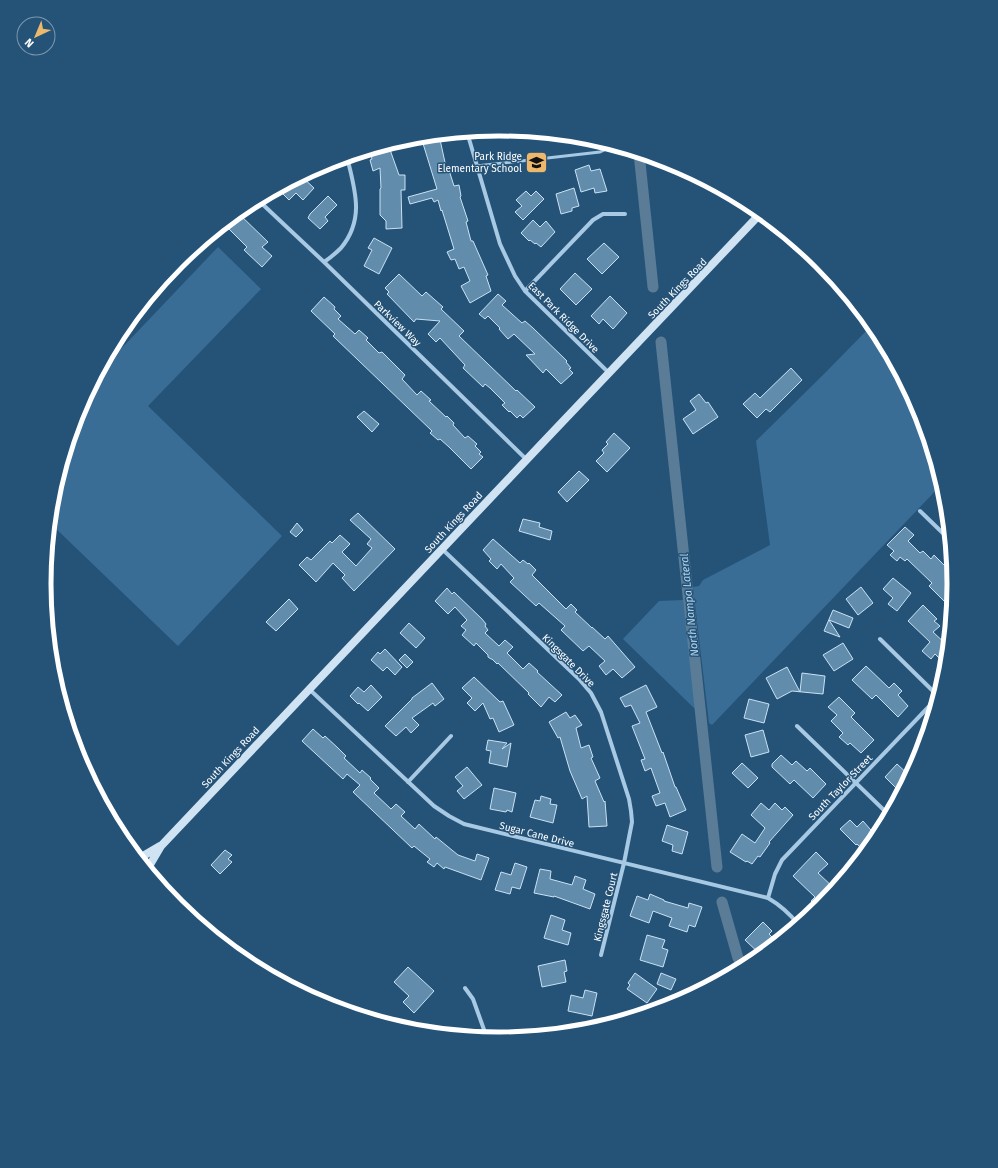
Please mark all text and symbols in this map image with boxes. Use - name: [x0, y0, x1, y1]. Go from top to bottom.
- north arrow: [16, 16, 56, 56]
- text: N: [22, 36, 37, 50]
- school or university icon: Park Ridge Elementary School: [524, 149, 550, 175]
- place label: Park Ridge Elementary School: [437, 151, 522, 175]
- street label: South Kings Road: [646, 256, 710, 321]
- street label: East Park Ridge Drive: [525, 280, 601, 356]
- street label: Parkview Way: [371, 298, 423, 349]
- street label: South Kings Road: [422, 490, 485, 556]
- water label: North Nampa Lateral: [678, 553, 701, 657]
- street label: Kingsgate Drive: [539, 632, 597, 690]
- street label: South Kings Road: [199, 725, 262, 791]
- street label: South Taylor Street: [806, 752, 875, 823]
- street label: Sugar Cane Drive: [498, 820, 575, 850]
- street label: Kingsgate Court: [592, 871, 620, 943]

